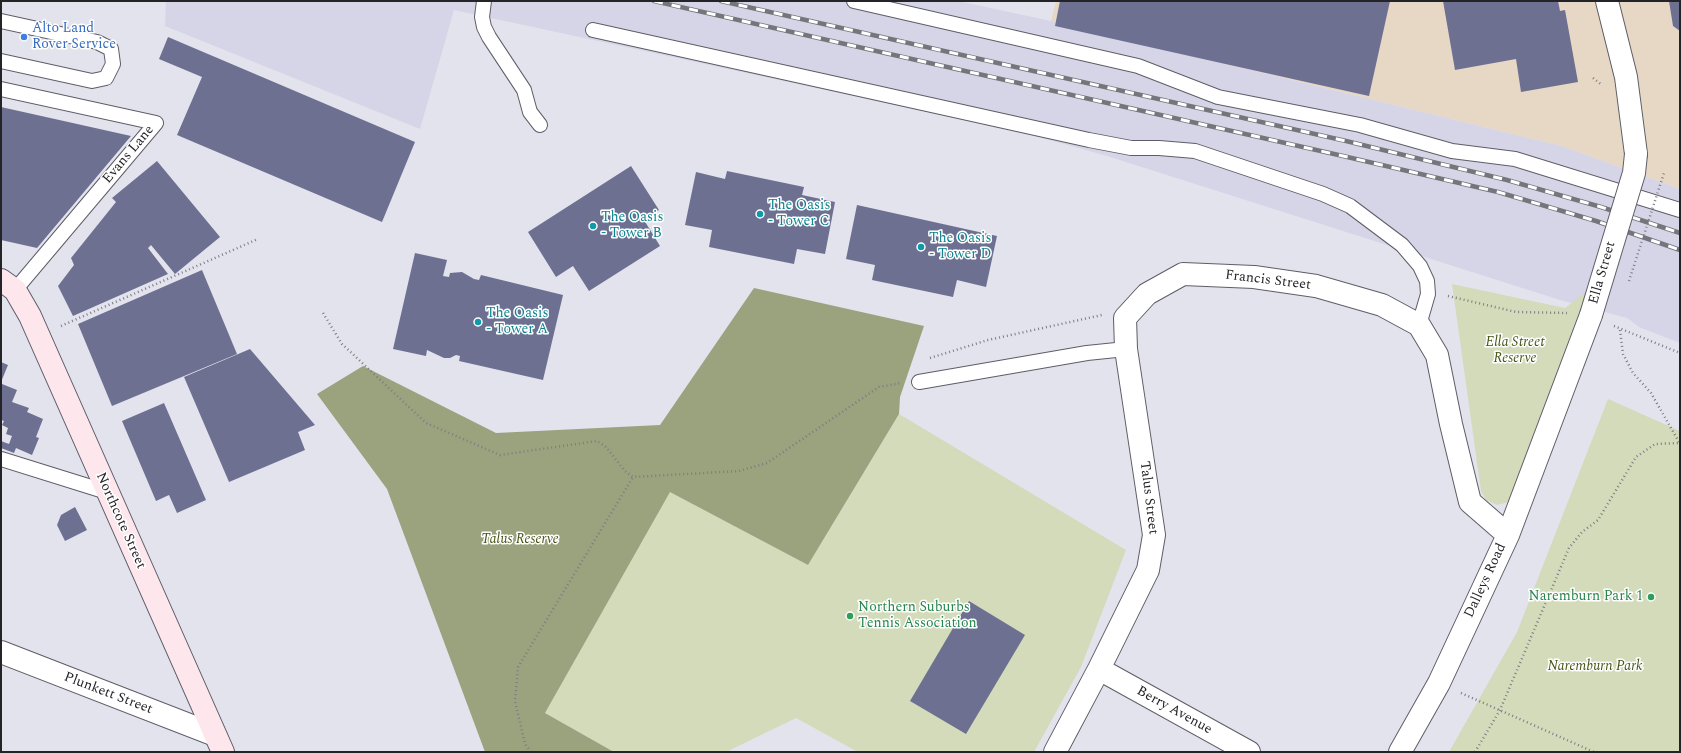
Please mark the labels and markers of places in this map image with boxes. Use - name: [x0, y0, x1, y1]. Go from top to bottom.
- place label: Alto Land Rover Service: [32, 21, 116, 54]
- marker: Alto Land Rover Service: [19, 32, 29, 42]
- place label: The Oasis - Tower C: [768, 198, 830, 230]
- marker: The Oasis - Tower C: [755, 209, 765, 219]
- place label: The Oasis - Tower B: [601, 210, 663, 242]
- marker: The Oasis - Tower B: [588, 221, 598, 231]
- place label: The Oasis - Tower D: [929, 231, 991, 264]
- marker: The Oasis - Tower D: [916, 242, 926, 252]
- place label: The Oasis - Tower A: [486, 306, 548, 338]
- marker: The Oasis - Tower A: [473, 317, 483, 327]
- place label: Naremburn Park 1: [1529, 589, 1643, 605]
- marker: Naremburn Park 1: [1646, 592, 1656, 602]
- place label: Northern Suburbs Tennis Association: [858, 600, 977, 632]
- marker: Northern Suburbs Tennis Association: [845, 611, 855, 621]

